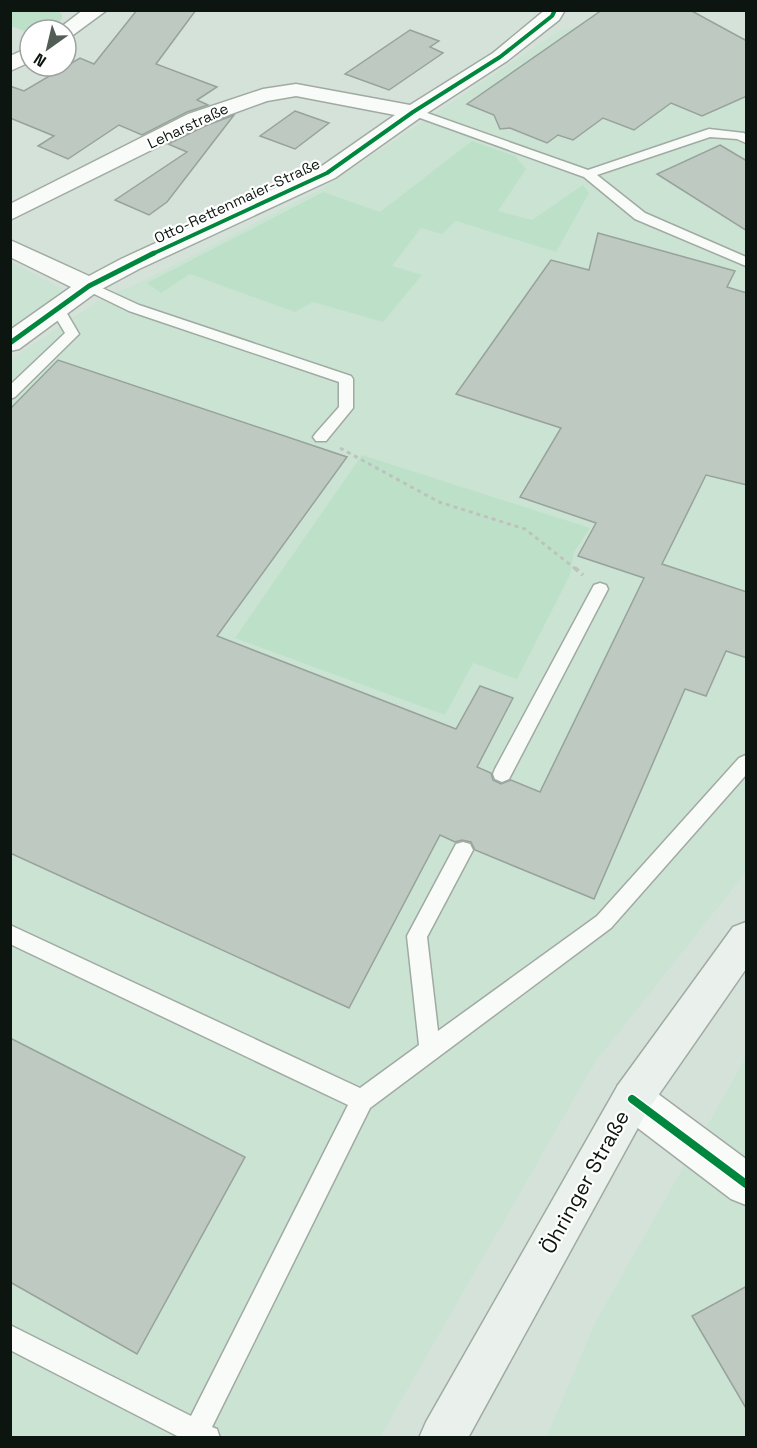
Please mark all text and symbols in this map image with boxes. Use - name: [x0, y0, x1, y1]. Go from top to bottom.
- north arrow: [18, 18, 78, 78]
- text: N: [30, 48, 50, 72]
- street label: Leharstraße: [144, 98, 231, 153]
- street label: Otto-Rettenmaier-Straße: [151, 154, 323, 247]
- street label: Öhringer Straße: [534, 1105, 635, 1258]

